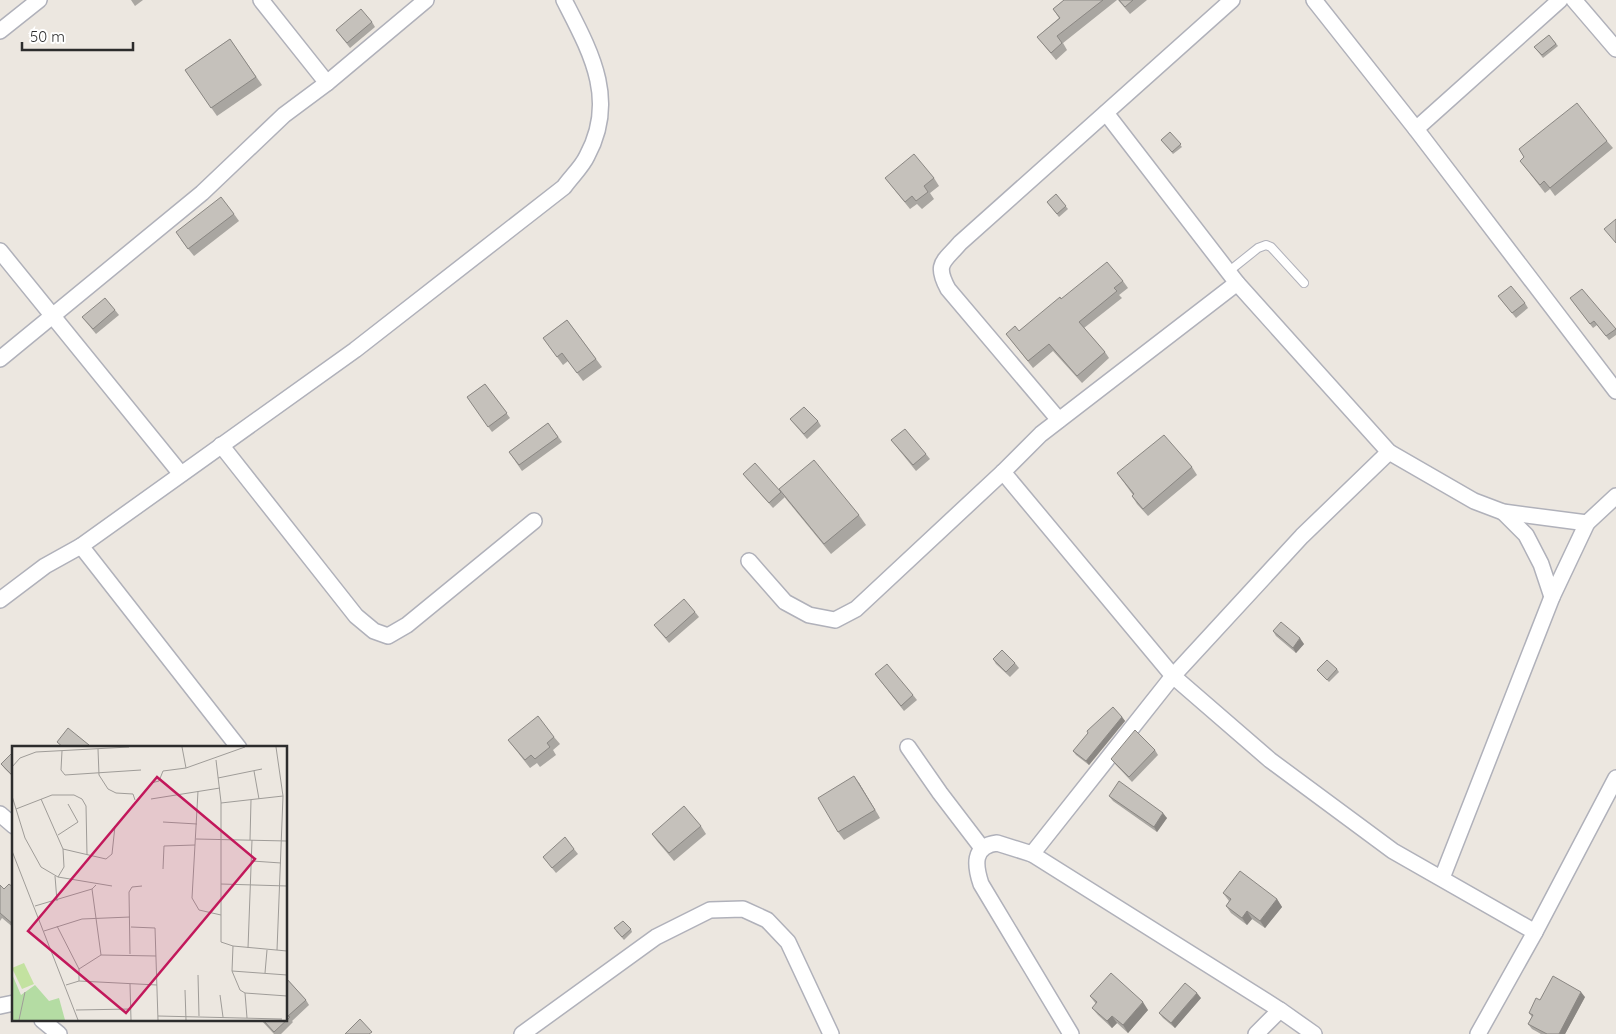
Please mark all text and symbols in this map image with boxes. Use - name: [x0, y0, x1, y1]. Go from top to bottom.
- scale bar: [22, 20, 134, 52]
- text: 50 m: [30, 27, 65, 46]
- inset map: [12, 746, 288, 1022]

